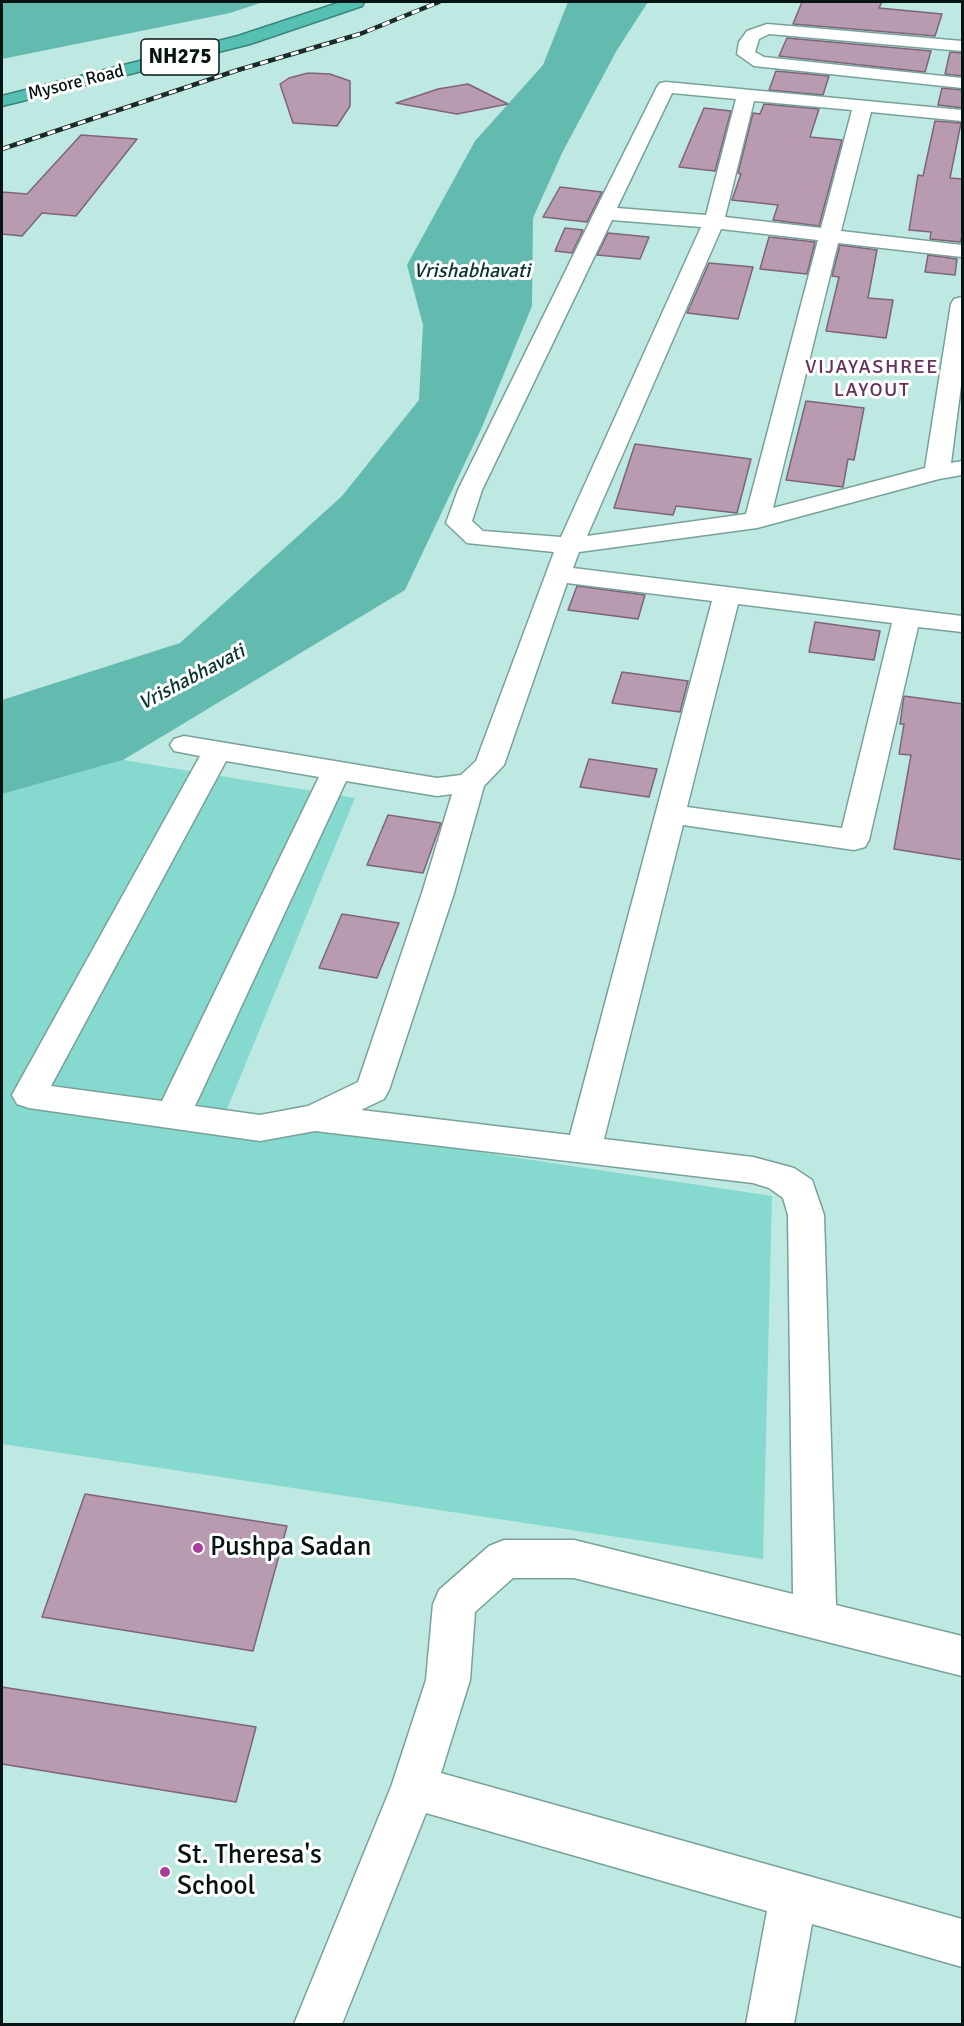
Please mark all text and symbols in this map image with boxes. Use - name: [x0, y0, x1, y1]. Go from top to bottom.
- road number: NH275: [141, 39, 219, 75]
- street label: Mysore Road: [26, 61, 126, 105]
- water label: Vrishabhavati: [414, 260, 530, 284]
- district label: VIJAYASHREE LAYOUT: [805, 356, 939, 403]
- water label: Vrishabhavati: [135, 640, 249, 716]
- place label: Pushpa Sadan: [210, 1532, 371, 1564]
- marker: Pushpa Sadan: [191, 1541, 205, 1555]
- place label: St. Theresa's School: [177, 1840, 322, 1903]
- marker: St. Theresa's School: [158, 1865, 172, 1879]

